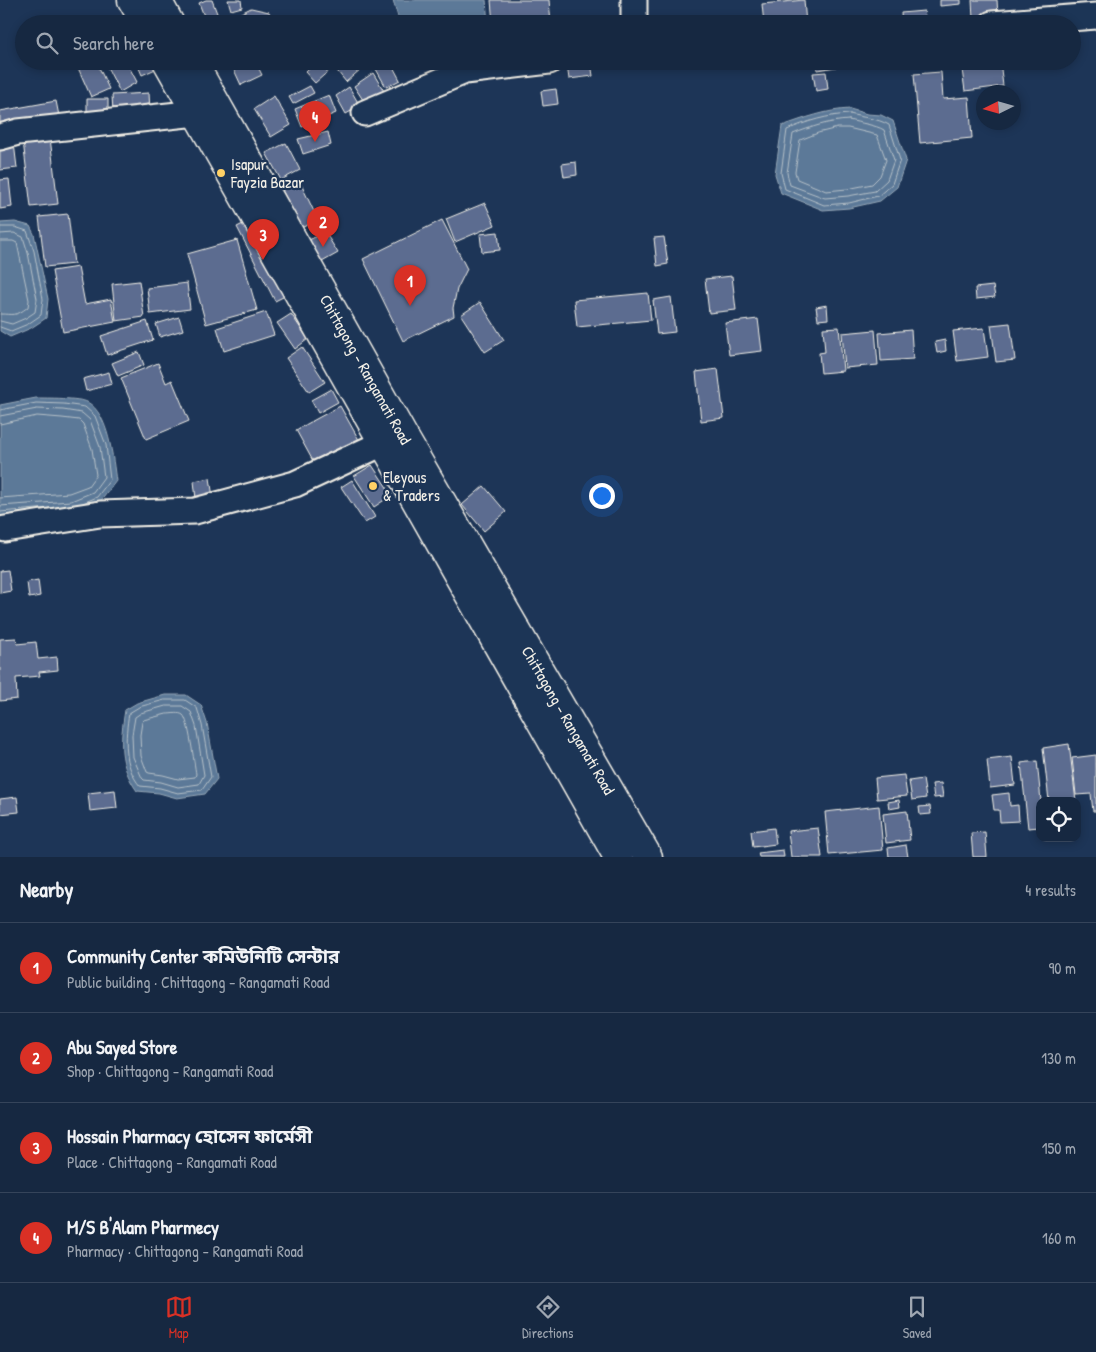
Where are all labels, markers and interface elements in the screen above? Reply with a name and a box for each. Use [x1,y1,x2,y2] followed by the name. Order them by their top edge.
[15,15,1081,70] search box
[33,29,61,57] icon: search
[73,30,154,56] text: Search here
[976,85,1021,130] north arrow
[299,101,331,142] pin: 4
[230,153,304,193] place label: Isapur Fayzia Bazar
[215,167,227,179] marker: Isapur Fayzia Bazar
[307,206,339,247] pin: 2
[247,219,279,260] pin: 3
[394,265,426,306] pin: 1
[315,291,417,448] street label: Chittagong - Rangamati Road
[383,466,440,506] place label: Eleyous & Traders
[367,480,379,492] marker: Eleyous & Traders
[589,483,615,509] your location
[517,642,620,798] street label: Chittagong - Rangamati Road
[1036,797,1081,842] map controls
[1036,797,1081,842] button: locate
[20,875,73,904] text: Nearby
[1025,879,1076,901] text: 4 results
[67,943,340,969] text: Community Center কমিউনিটি সেন্টার
[33,957,39,979] text: 1
[1048,957,1076,979] text: 90 m
[67,971,329,993] text: Public building · Chittagong - Rangamati Road
[67,1034,177,1060] text: Abu Sayed Store
[32,1047,40,1069] text: 2
[1041,1047,1076,1069] text: 130 m
[67,1060,273,1082] text: Shop · Chittagong - Rangamati Road
[67,1123,312,1149] text: Hossain Pharmacy হোসেন ফার্মেসী
[32,1137,40,1159] text: 3
[1042,1137,1076,1159] text: 150 m
[67,1151,277,1173] text: Place · Chittagong - Rangamati Road
[67,1214,219,1240] text: M/S B'Alam Pharmecy
[33,1227,39,1249] text: 4
[1042,1227,1076,1249] text: 160 m
[67,1240,303,1262] text: Pharmacy · Chittagong - Rangamati Road
[165,1293,193,1342] tab: Map
[522,1293,573,1342] tab: Directions
[903,1293,931,1342] tab: Saved

